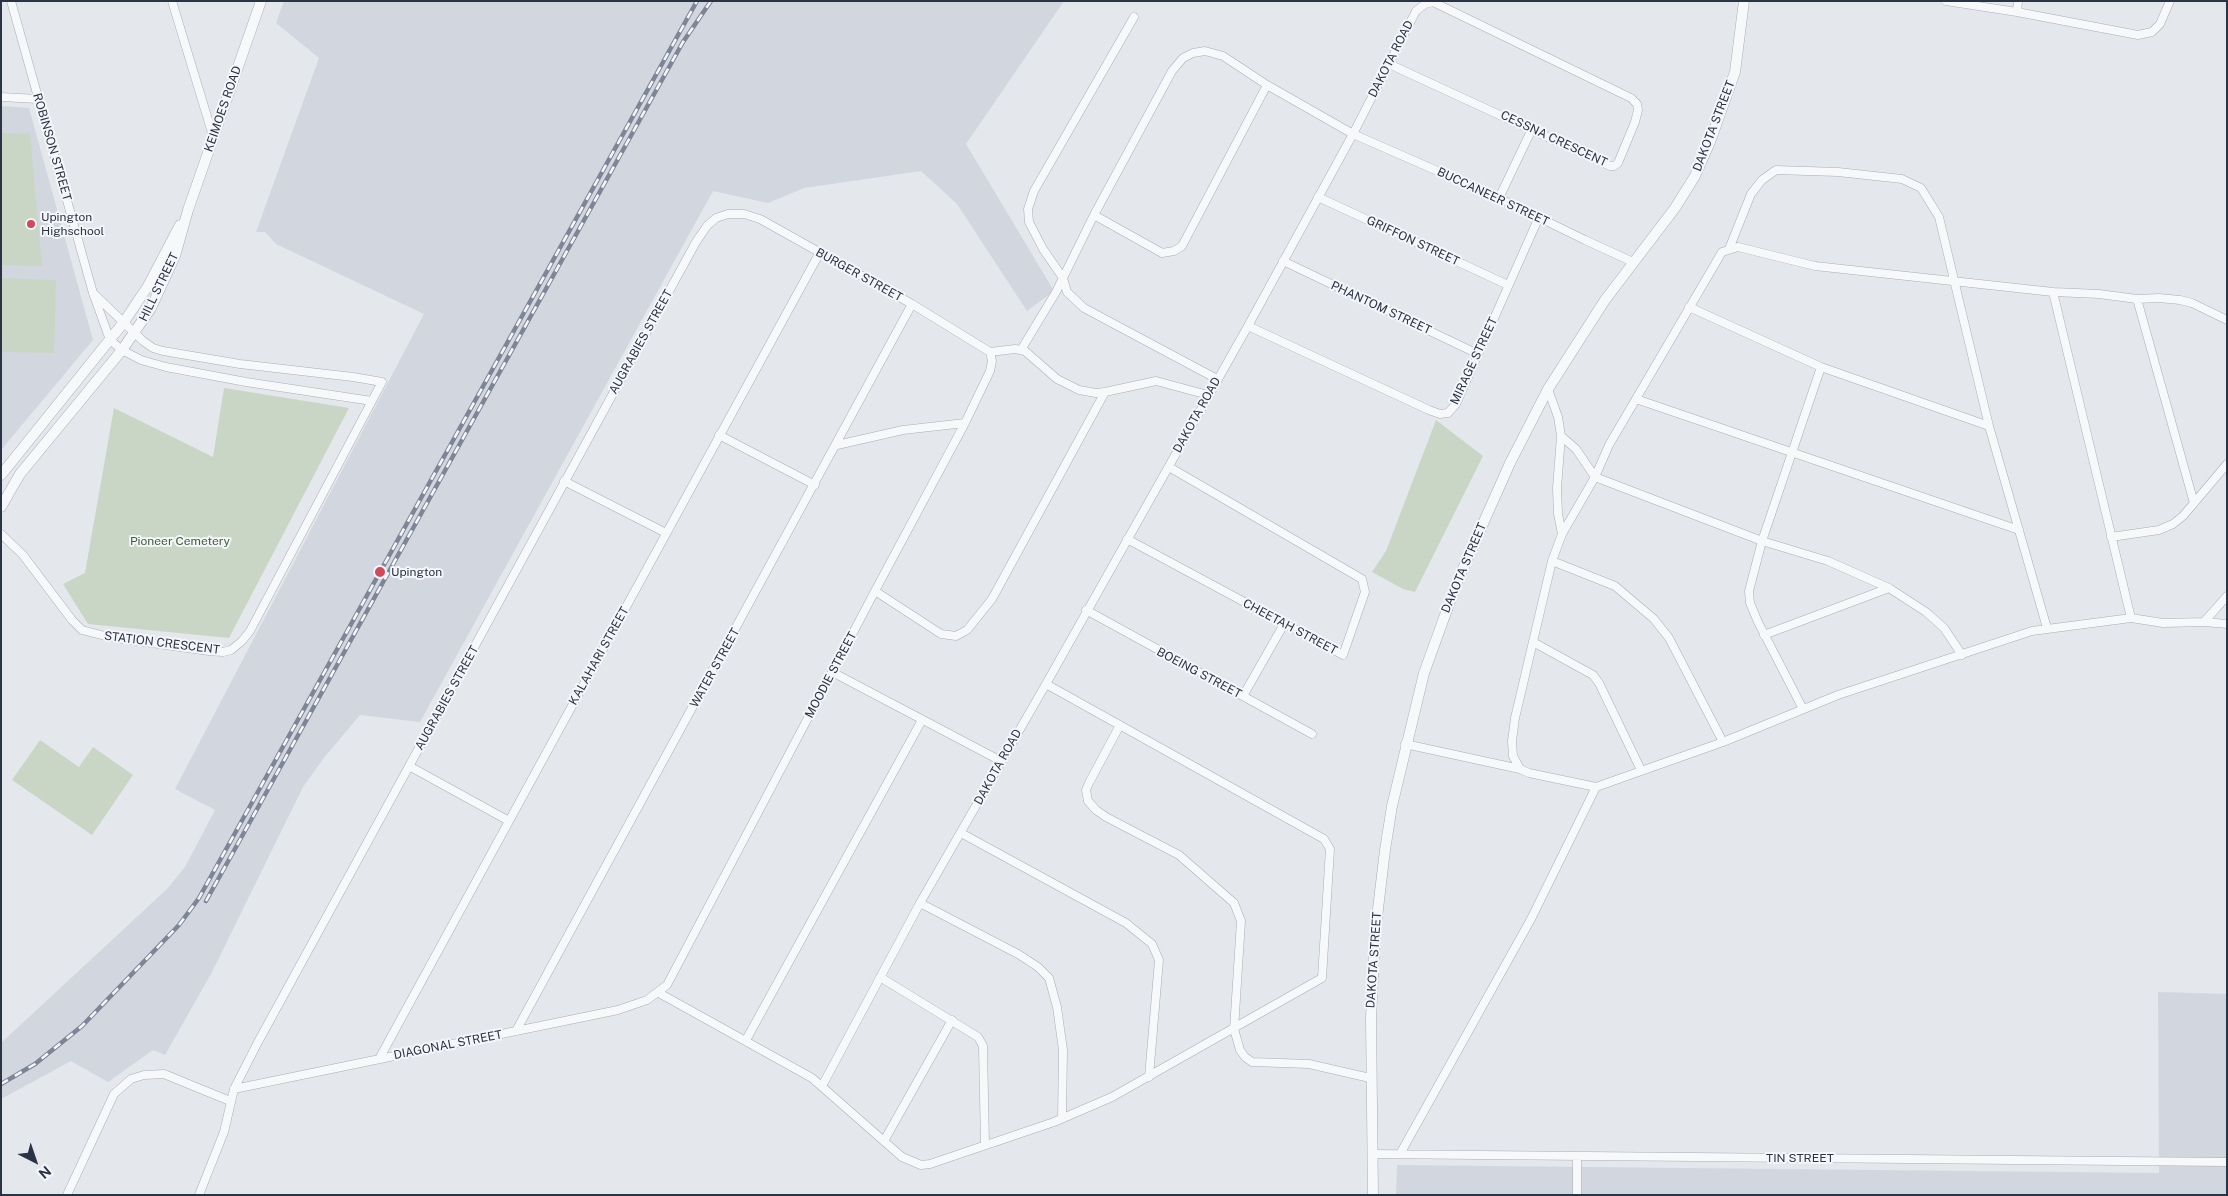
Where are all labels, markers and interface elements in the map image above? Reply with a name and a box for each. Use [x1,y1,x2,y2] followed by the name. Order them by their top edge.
[1365,18,1417,100] street label: DAKOTA ROAD
[202,64,244,154] street label: KEIMOES ROAD
[1690,78,1738,174] street label: DAKOTA STREET
[30,91,74,203] street label: ROBINSON STREET
[1498,108,1610,170] street label: CESSNA CRESCENT
[1435,165,1551,229] street label: BUCCANEER STREET
[41,210,104,238] place label: Upington Highschool
[1364,213,1462,269] street label: GRIFFON STREET
[25,218,37,230] marker: Upington Highschool
[813,245,905,305] street label: BURGER STREET
[136,250,182,324] street label: HILL STREET
[1328,278,1434,338] street label: PHANTOM STREET
[606,287,676,397] street label: AUGRABIES STREET
[1447,315,1501,407] street label: MIRAGE STREET
[1170,375,1224,455] street label: DAKOTA ROAD
[1439,521,1489,615] street label: DAKOTA STREET
[130,534,230,548] park label: Pioneer Cemetery
[373,565,387,579] marker: Upington
[391,565,442,579] place label: Upington
[1240,596,1340,658] street label: CHEETAH STREET
[566,604,632,708] street label: KALAHARI STREET
[687,626,743,710] street label: WATER STREET
[103,629,221,657] street label: STATION CRESCENT
[802,629,860,721] street label: MOODIE STREET
[412,643,482,753] street label: AUGRABIES STREET
[1154,645,1244,701] street label: BOEING STREET
[971,727,1025,807] street label: DAKOTA ROAD
[1363,911,1385,1009] street label: DAKOTA STREET
[393,1027,503,1063] street label: DIAGONAL STREET
[10,1136,60,1186] north arrow
[1766,1151,1834,1165] street label: TIN STREET
[35,1163,54,1182] text: N

